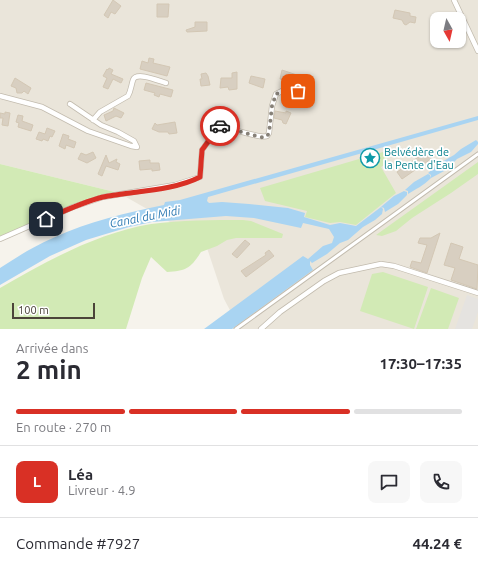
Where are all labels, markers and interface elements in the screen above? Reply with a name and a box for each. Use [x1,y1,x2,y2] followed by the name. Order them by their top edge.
[430,12,466,48] north arrow
[430,12,466,48] map controls
[281,74,315,108] pin
[287,80,309,102] icon: bag
[200,106,240,146] courier
[209,115,231,137] icon: car
[384,146,454,171] place label: Belvédère de la Pente d'Eau
[359,147,381,169] place icon: Belvédère de la Pente d'Eau
[29,202,63,236] pin
[108,203,182,230] water label: Canal du Midi
[35,208,57,230] icon: home
[12,301,95,320] scale bar
[18,304,49,316] text: 100 m
[16,341,88,355] text: Arrivée dans
[16,355,82,384] text: 2 min
[379,355,462,372] text: 17:30–17:35
[16,420,111,434] text: En route · 270 m
[368,461,410,503] button: chat
[420,461,462,503] button: phone
[68,466,93,483] text: Léa
[33,473,41,490] text: L
[68,483,136,497] text: Livreur · 4.9
[16,535,140,552] text: Commande #7927
[412,535,462,552] text: 44.24 €

